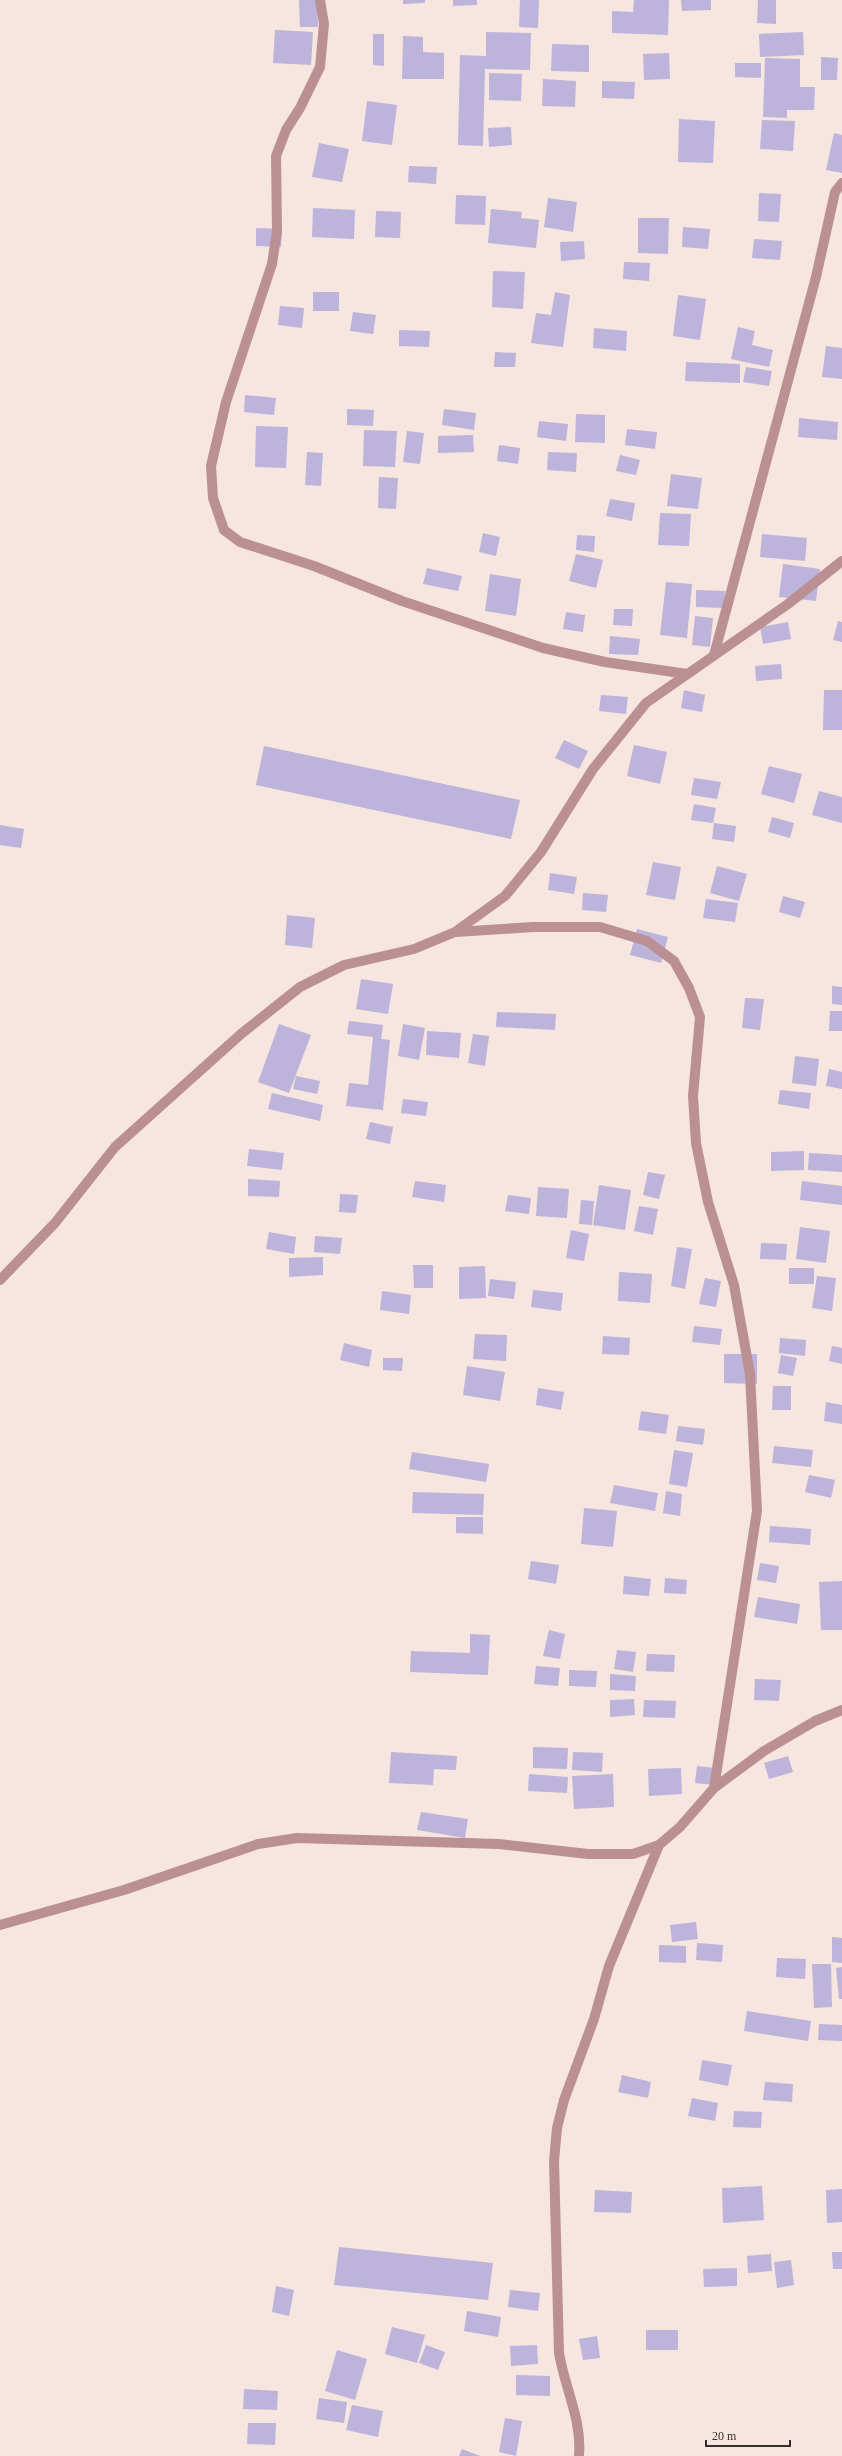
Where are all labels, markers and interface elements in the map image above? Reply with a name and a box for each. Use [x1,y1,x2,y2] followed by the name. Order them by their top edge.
[706,2422,790,2448] scale bar
[712,2429,737,2443] text: 20 m

